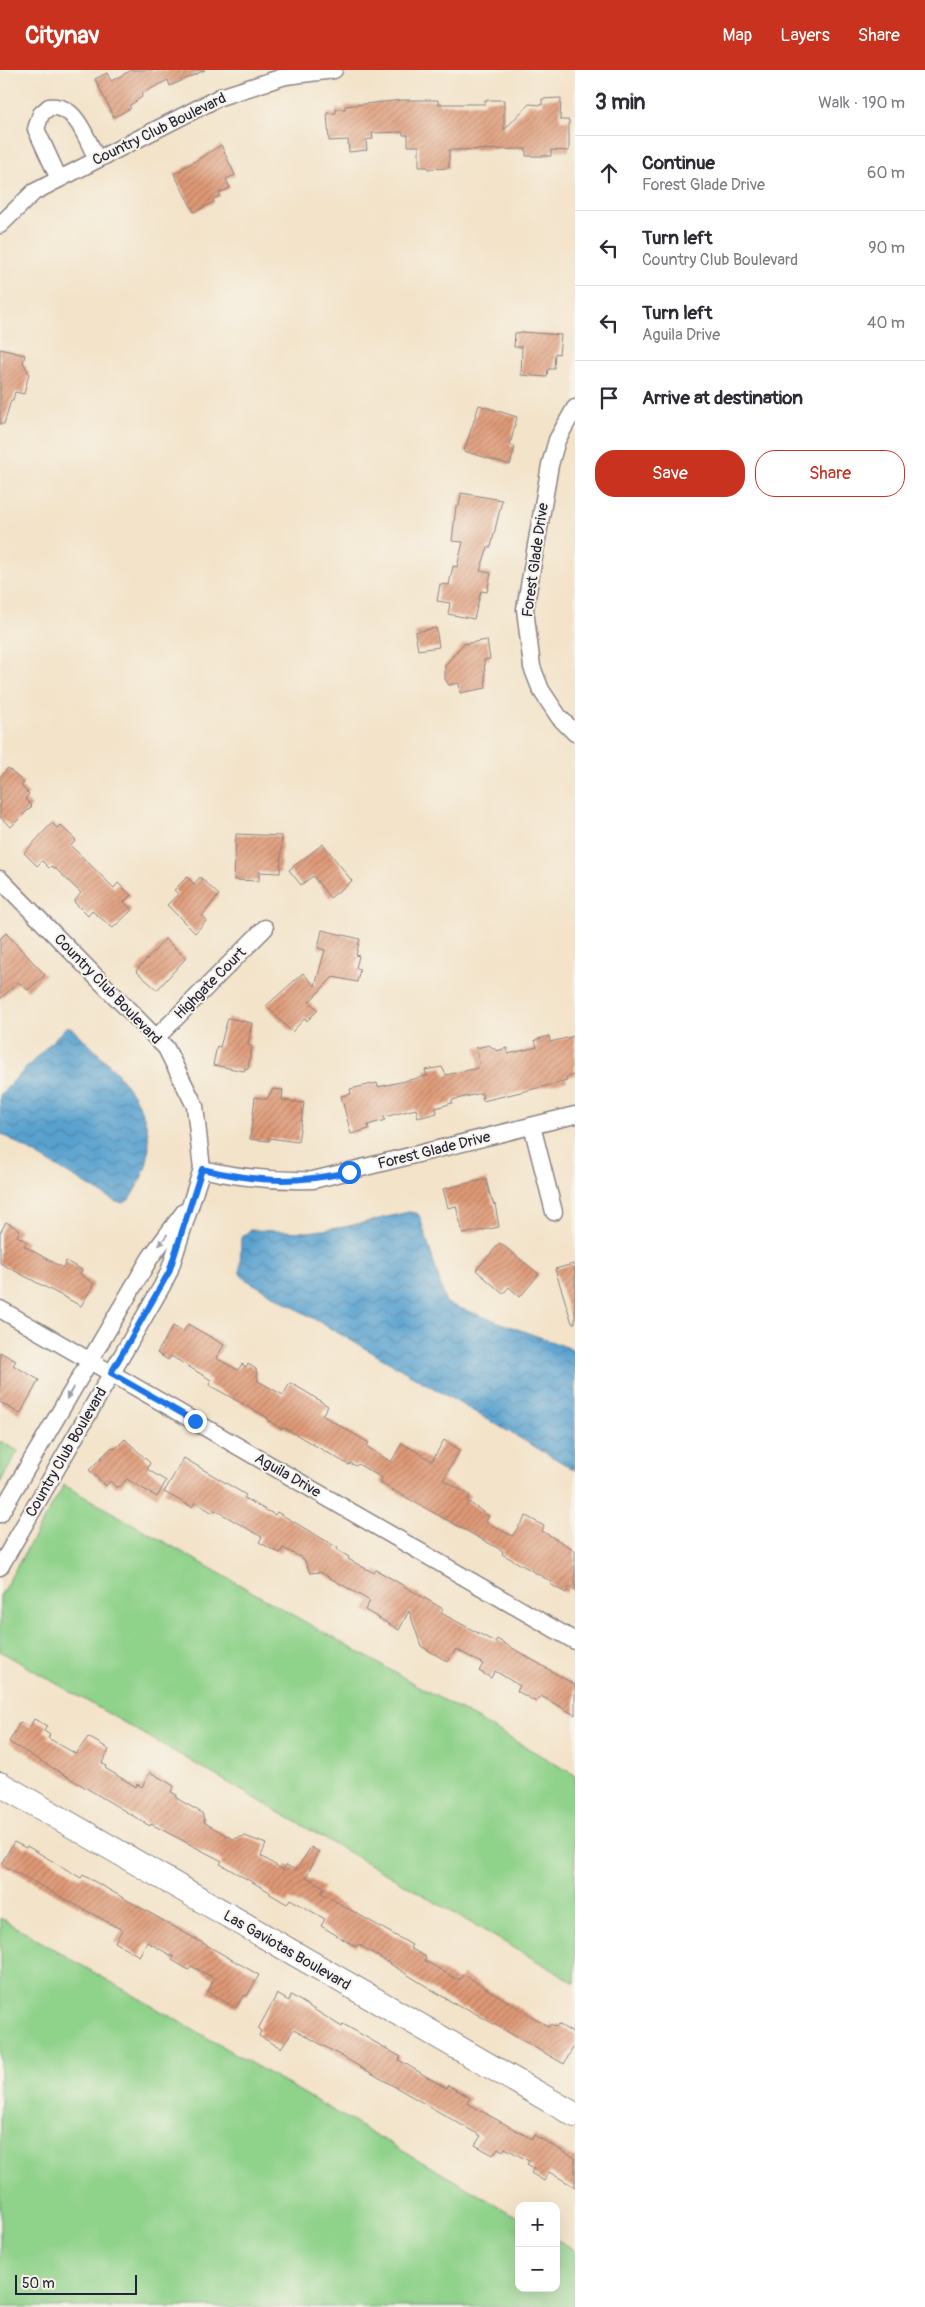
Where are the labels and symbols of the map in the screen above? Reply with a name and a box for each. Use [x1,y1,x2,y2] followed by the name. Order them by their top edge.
[89,89,229,170] street label: Country Club Boulevard
[518,501,553,618] street label: Forest Glade Drive
[50,930,165,1049] street label: Country Club Boulevard
[170,943,251,1023] street label: Highgate Court
[376,1127,493,1174] street label: Forest Glade Drive
[338,1161,361,1184] route start
[159,1233,169,1246] one-way arrow
[22,1384,111,1520] street label: Country Club Boulevard
[65,1387,74,1400] one-way arrow
[184,1410,207,1433] route end
[251,1449,325,1502] street label: Aguila Drive
[220,1906,354,1995] street label: Las Gaviotas Boulevard
[15,2272,138,2295] scale bar

